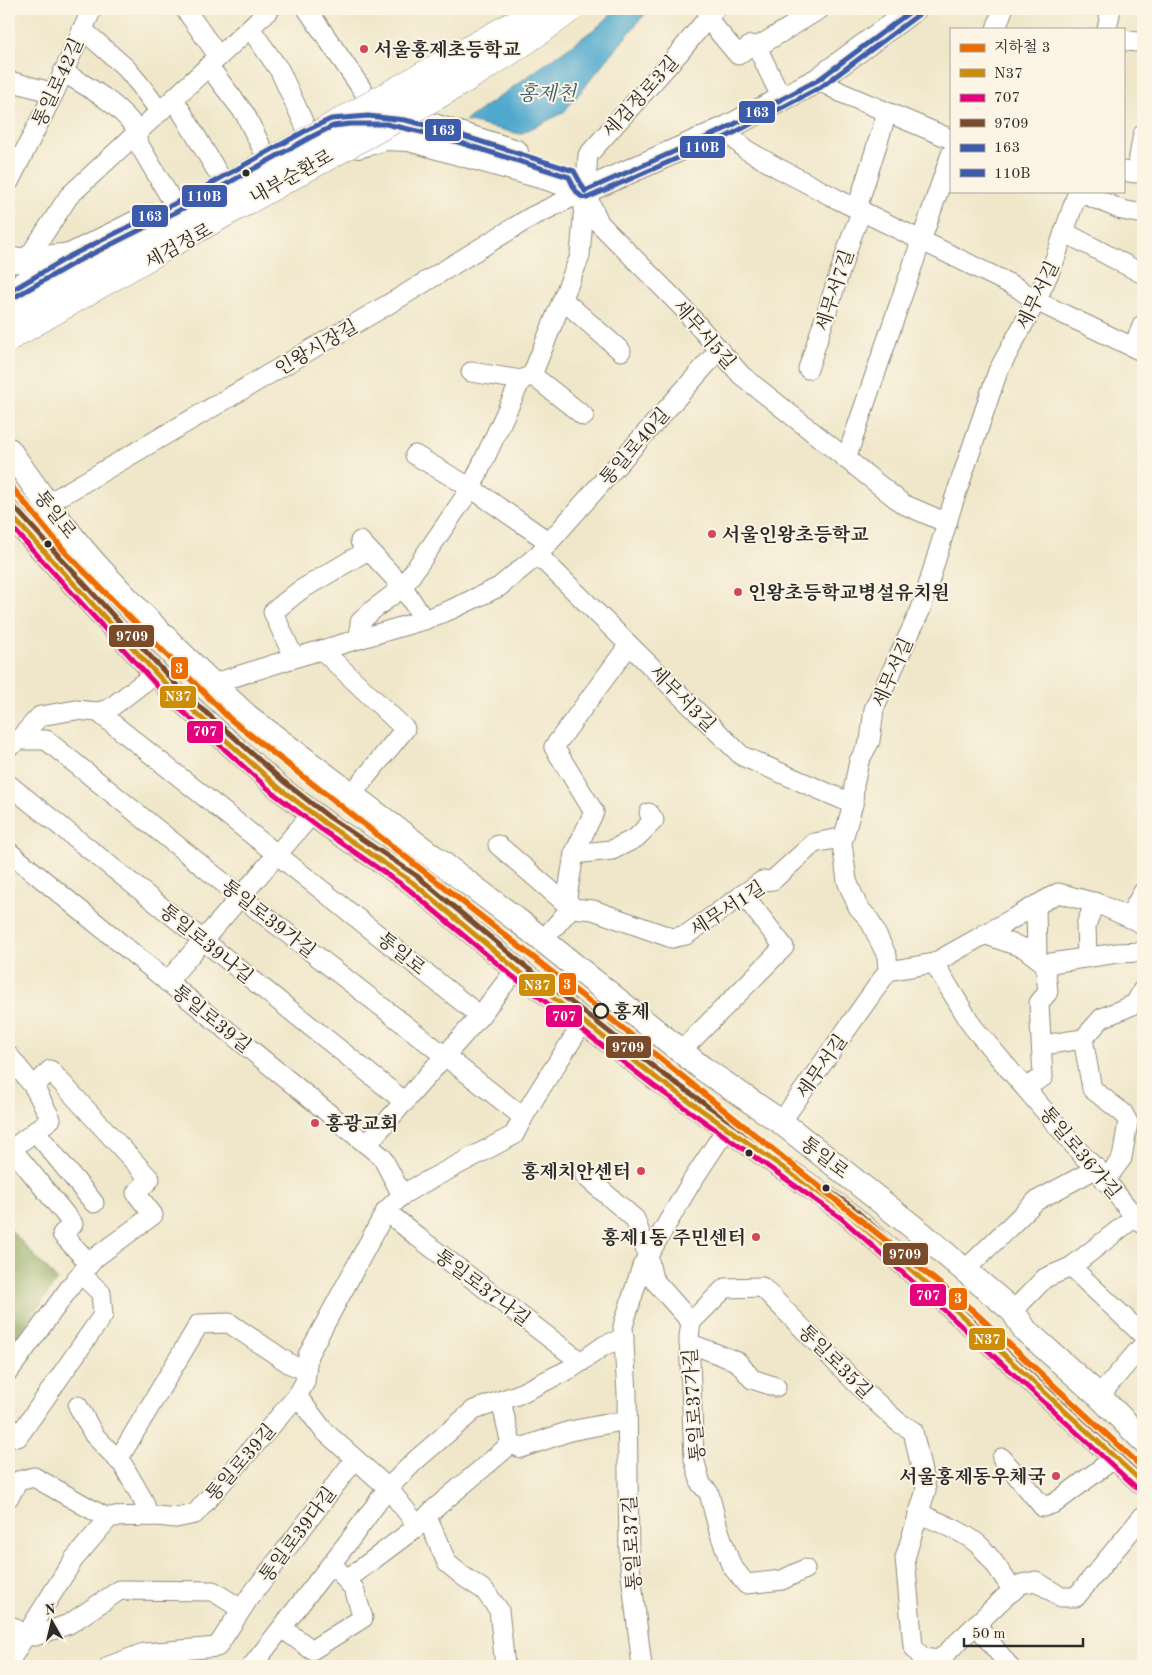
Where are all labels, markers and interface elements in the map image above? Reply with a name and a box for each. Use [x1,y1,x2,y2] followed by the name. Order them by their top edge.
[950,28,1124,192] legend
[29,35,88,130] street label: 통일로42길
[374,39,521,61] place label: 서울홍제초등학교
[994,39,1050,56] text: 지하철 3
[358,43,370,55] marker: 서울홍제초등학교
[599,52,683,142] street label: 세검정로3길
[994,67,1023,82] text: N37
[518,82,578,105] water label: 홍제천
[994,91,1020,106] text: 707
[738,100,776,124] line badge: 163
[745,106,769,120] text: 163
[994,117,1029,132] text: 9709
[424,118,462,142] line badge: 163
[431,124,455,138] text: 163
[679,135,726,159] line badge: 110B
[685,141,719,155] text: 110B
[994,141,1020,156] text: 163
[246,145,337,209] street label: 내부순환로
[994,167,1030,182] text: 110B
[241,168,251,178] unlabelled marker
[181,184,228,208] line badge: 110B
[187,190,221,204] text: 110B
[131,204,169,228] line badge: 163
[138,210,162,224] text: 163
[142,219,216,273] street label: 세검정로
[812,247,858,334] street label: 세무서7길
[1013,258,1064,333] street label: 세무서길
[668,296,739,374] street label: 세무서5길
[272,316,362,380] street label: 인왕시장길
[596,404,674,490] street label: 통일로40길
[30,487,80,543] street label: 통일로
[722,524,869,546] place label: 서울인왕초등학교
[706,528,718,540] marker: 서울인왕초등학교
[43,539,53,549] unlabelled marker
[748,582,950,604] place label: 인왕초등학교병설유치원
[732,586,744,598] marker: 인왕초등학교병설유치원
[108,624,155,648] line badge: 9709
[116,630,148,644] text: 9709
[869,635,918,710] street label: 세무서길
[170,656,189,680] line badge: 3
[175,662,183,676] text: 3
[645,662,719,736] street label: 세무서3길
[159,685,197,709] line badge: N37
[165,690,191,704] text: N37
[186,720,224,744] line badge: 707
[193,725,217,739] text: 707
[217,876,319,962] street label: 통일로39가길
[687,877,769,941] street label: 세무서1길
[155,900,257,988] street label: 통일로39나길
[373,929,429,980] street label: 통일로
[558,972,577,996] line badge: 3
[518,973,556,997] line badge: N37
[563,978,571,992] text: 3
[524,979,550,993] text: N37
[167,981,255,1057] street label: 통일로39길
[613,1001,650,1023] place label: 홍제
[593,1003,609,1019] marker: 홍제
[545,1004,583,1028] line badge: 707
[552,1010,576,1024] text: 707
[793,1031,852,1103] street label: 세무서길
[605,1035,652,1059] line badge: 9709
[612,1041,644,1055] text: 9709
[1035,1103,1124,1203] street label: 통일로36가길
[325,1113,398,1135] place label: 홍광교회
[309,1117,321,1129] marker: 홍광교회
[796,1133,852,1183] street label: 통일로
[744,1148,754,1158] unlabelled marker
[521,1161,631,1183] place label: 홍제치안센터
[635,1165,647,1177] marker: 홍제치안센터
[821,1183,831,1193] unlabelled marker
[601,1227,746,1249] place label: 홍제1동 주민센터
[750,1231,762,1243] marker: 홍제1동 주민센터
[882,1242,929,1266] line badge: 9709
[430,1246,534,1331] street label: 통일로37나길
[889,1248,921,1262] text: 9709
[909,1283,947,1307] line badge: 707
[948,1287,968,1311] line badge: 3
[916,1289,940,1303] text: 707
[954,1292,962,1306] text: 3
[794,1321,876,1403] street label: 통일로35길
[968,1327,1006,1351] line badge: N37
[974,1333,1000,1347] text: N37
[680,1347,709,1462] street label: 통일로37가길
[202,1420,280,1506] street label: 통일로39길
[899,1466,1046,1488] place label: 서울홍제동우체국
[1050,1470,1062,1482] marker: 서울홍제동우체국
[256,1483,341,1587] street label: 통일로39다길
[620,1495,645,1591] street label: 통일로37길
[28,1598,78,1648] north arrow
[44,1602,57,1618] text: N
[964,1615,1083,1647] scale bar
[972,1627,1006,1642] text: 50 m

